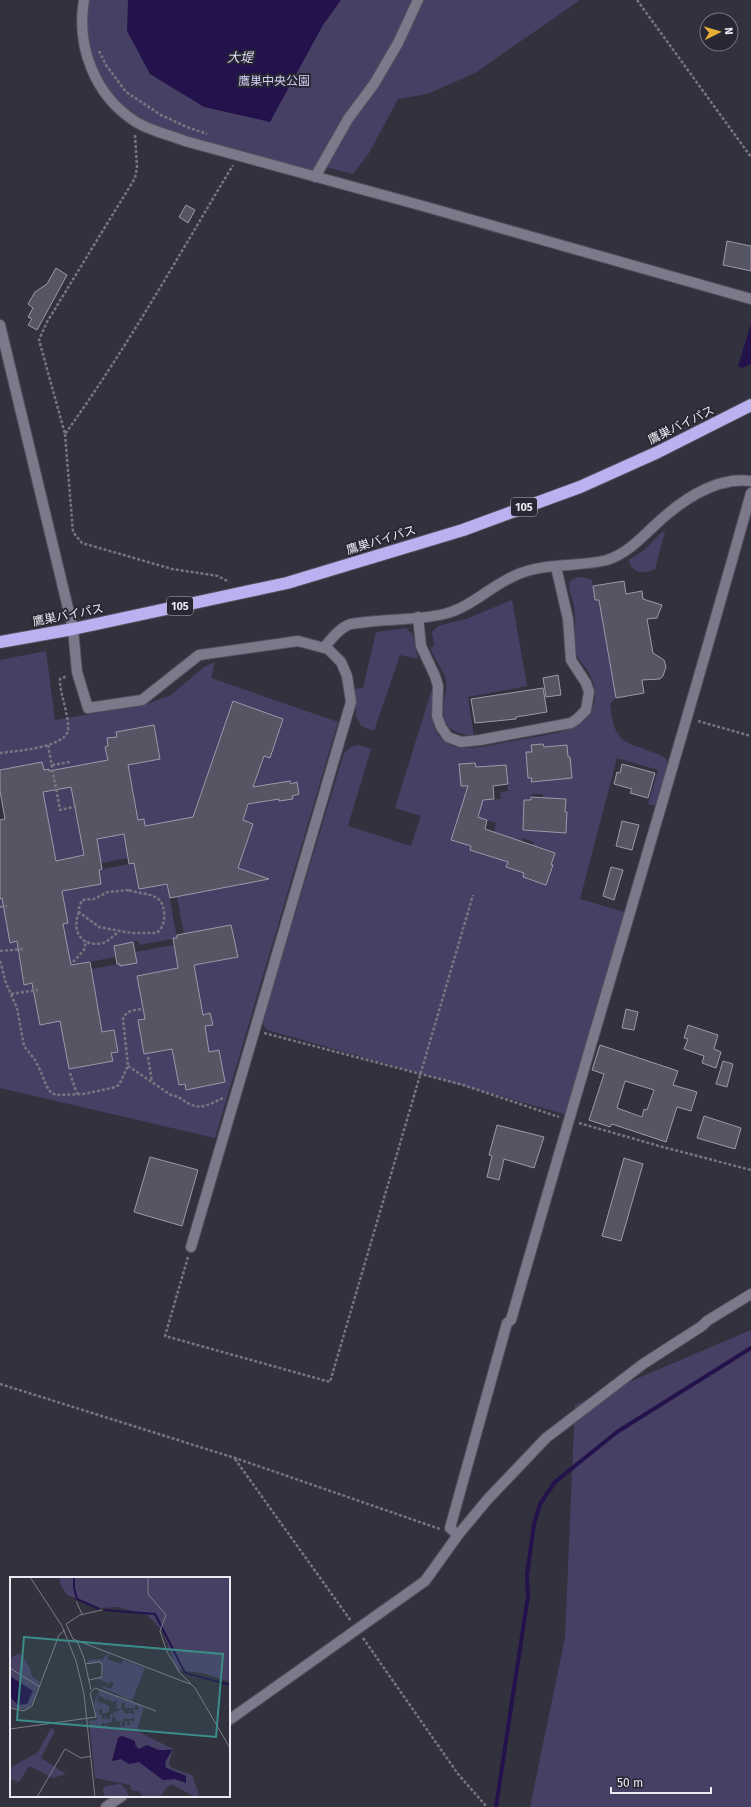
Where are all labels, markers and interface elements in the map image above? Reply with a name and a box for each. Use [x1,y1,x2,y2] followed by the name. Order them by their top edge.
[699,12,739,52] north arrow
[722,27,735,35] text: N
[227,50,255,65] water label: 大堤
[238,74,310,88] park label: 鷹巣中央公園
[646,403,716,447] street label: 鷹巣バイパス
[511,498,537,516] road number: 105
[345,523,417,557] street label: 鷹巣バイパス
[167,597,193,615] road number: 105
[31,601,105,629] street label: 鷹巣バイパス
[10,1577,230,1797] inset map
[611,1769,711,1795] scale bar
[617,1776,643,1790] text: 50 m

